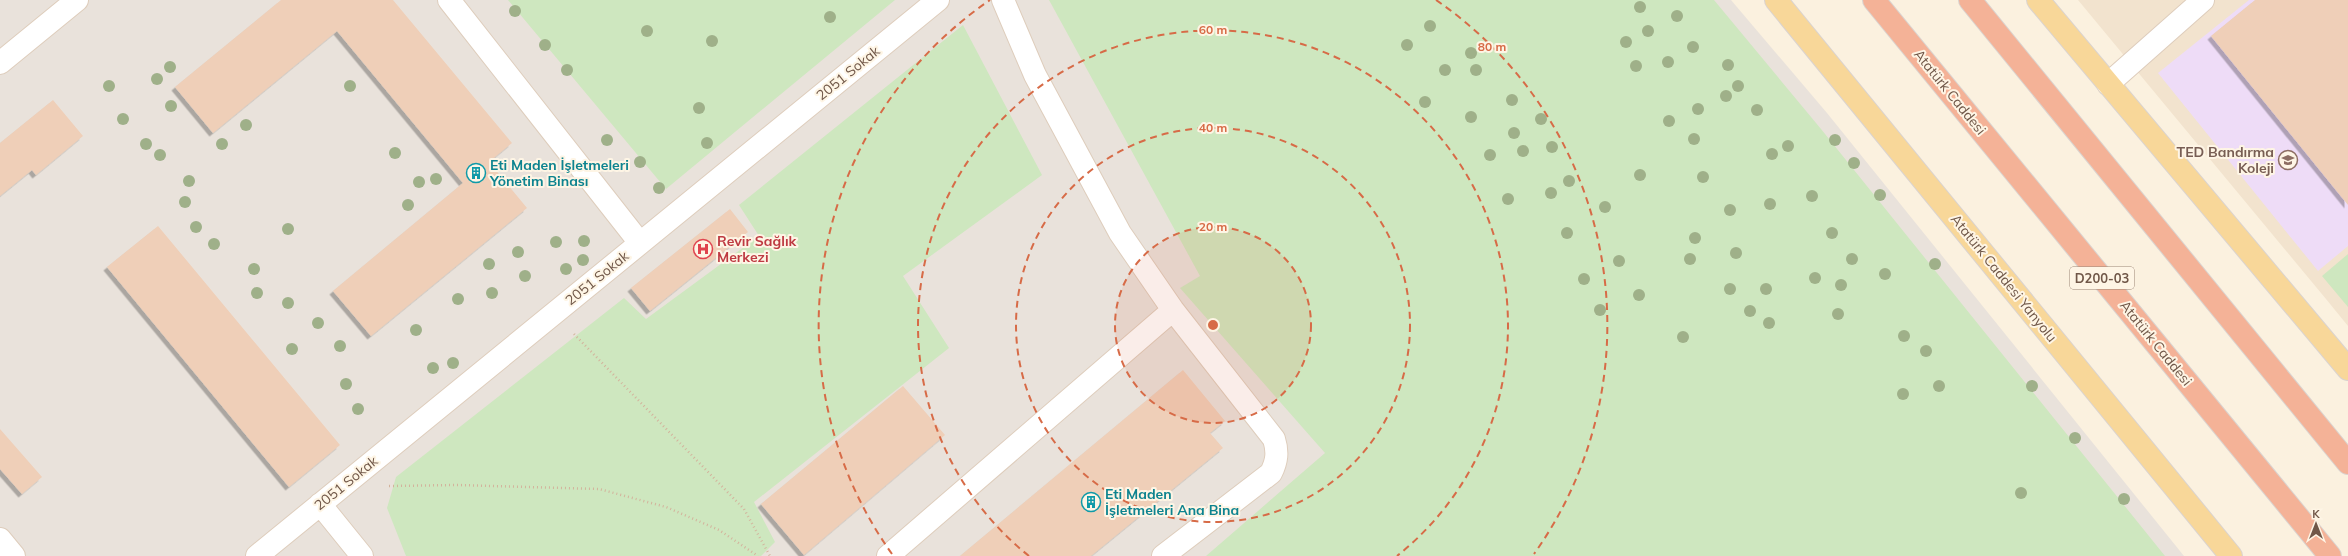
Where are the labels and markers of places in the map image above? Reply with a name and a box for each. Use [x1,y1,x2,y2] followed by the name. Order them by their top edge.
[2177,143,2274,177] place label: TED Bandırma Koleji
[2277,149,2299,171] school or university icon: TED Bandırma Koleji
[489,156,629,190] place label: Eti Maden İşletmeleri Yönetim Binası
[465,162,487,184] building icon: Eti Maden İşletmeleri Yönetim Binası
[717,232,797,266] place label: Revir Sağlık Merkezi
[692,238,714,260] hospital icon: Revir Sağlık Merkezi
[1206,318,1220,332] centre of rings
[1105,485,1239,519] place label: Eti Maden İşletmeleri Ana Bina
[1080,491,1102,513] building icon: Eti Maden İşletmeleri Ana Bina

